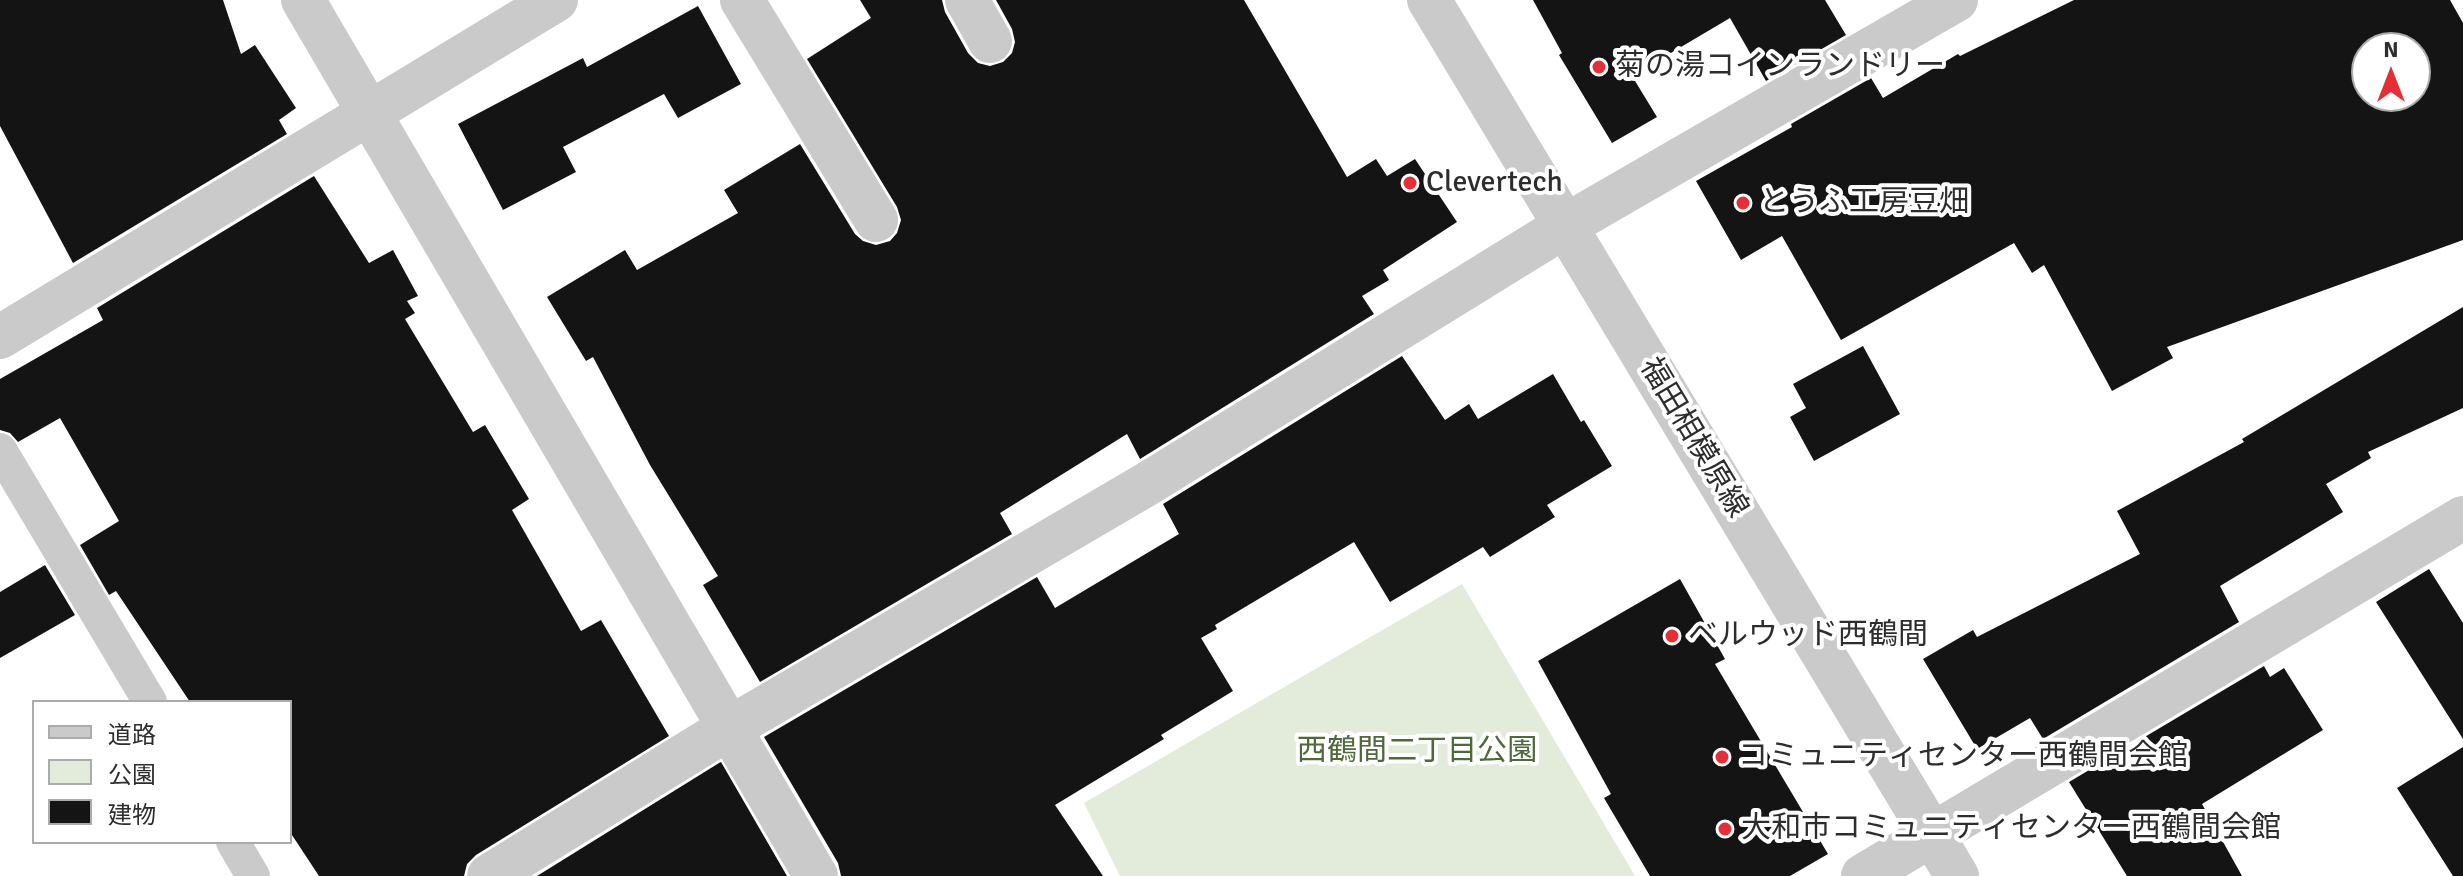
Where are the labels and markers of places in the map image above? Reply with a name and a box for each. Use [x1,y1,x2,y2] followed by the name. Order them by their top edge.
[1615,49,1945,85] place label: 菊の湯コインランドリー
[1590,58,1608,76] marker: 菊の湯コインランドリー
[1426,165,1563,201] place label: Clevertech
[1401,174,1419,192] marker: Clevertech
[1759,185,1969,221] place label: とうふ工房豆畑
[1734,194,1752,212] marker: とうふ工房豆畑
[1688,618,1928,654] place label: ベルウッド西鶴間
[1663,627,1681,645] marker: ベルウッド西鶴間
[1738,739,2188,775] place label: コミュニティセンター西鶴間会館
[1713,748,1731,766] marker: コミュニティセンター西鶴間会館
[1741,811,2281,847] place label: 大和市コミュニティセンター西鶴間会館
[1716,820,1734,838] marker: 大和市コミュニティセンター西鶴間会館

